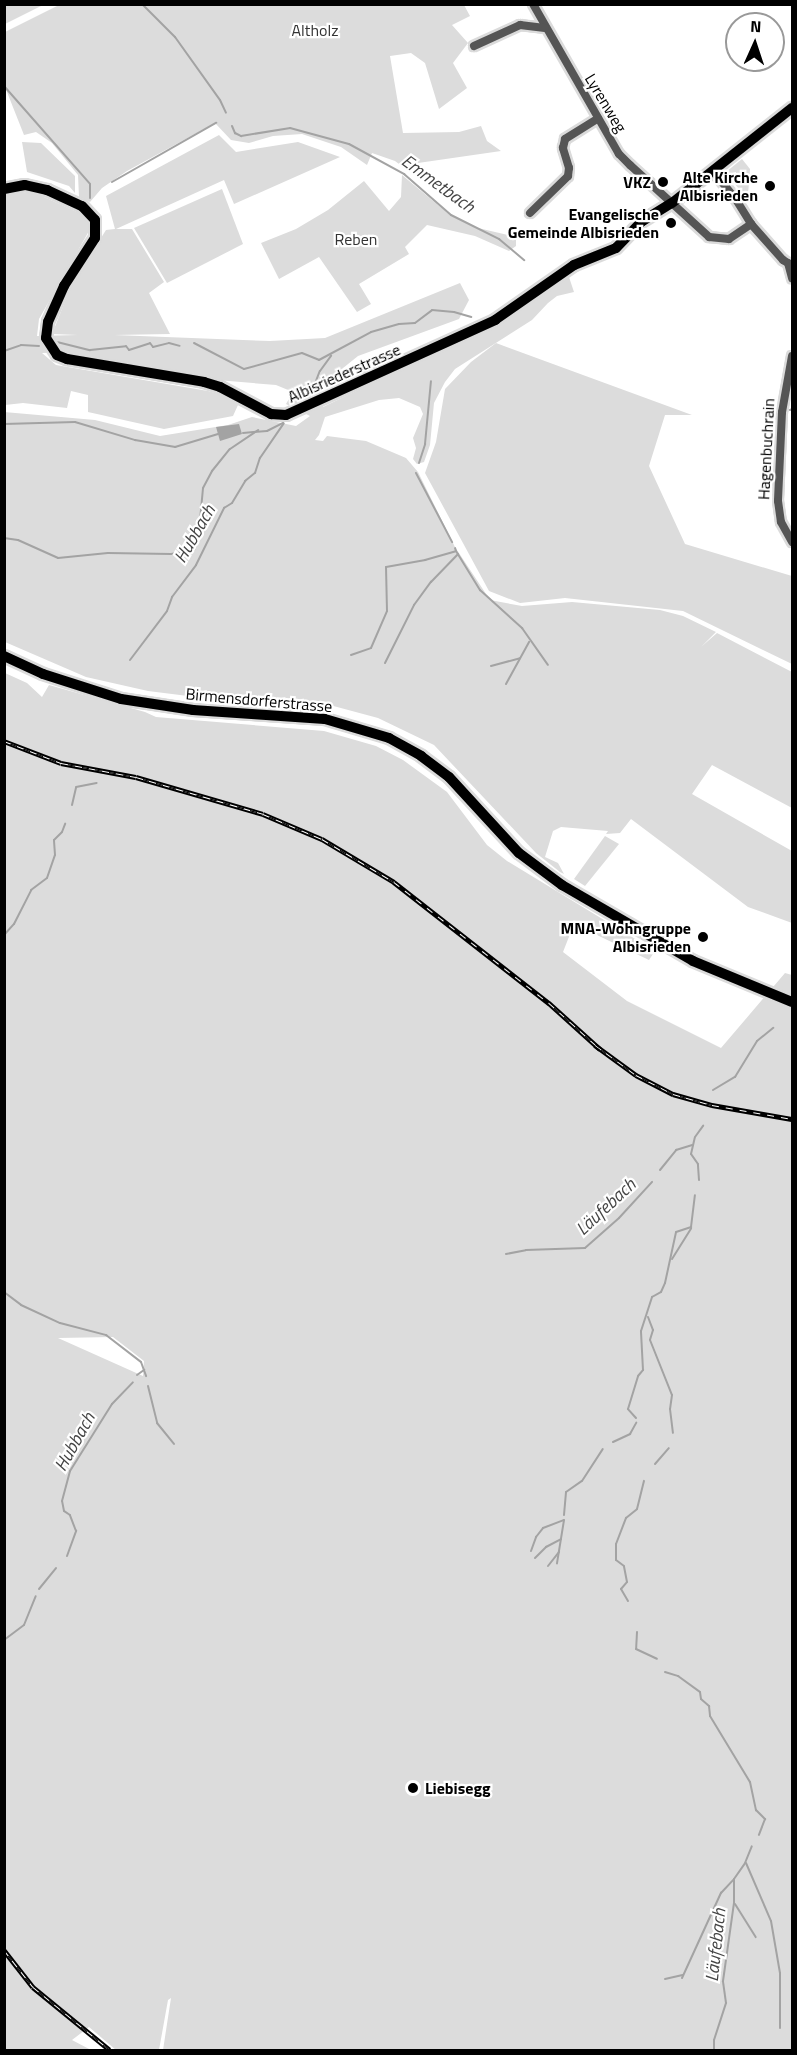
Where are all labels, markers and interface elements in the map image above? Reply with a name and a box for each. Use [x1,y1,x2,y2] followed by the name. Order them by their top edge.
[725,12,785,72] north arrow
[750,14,762,38] text: N
[292,20,338,40] park label: Altholz
[581,70,631,136] street label: Lyrenweg
[397,150,479,218] water label: Emmetbach
[680,167,758,205] place label: Alte Kirche Albisrieden
[623,172,651,192] place label: VKZ
[656,175,670,189] marker: VKZ
[763,179,777,193] marker: Alte Kirche Albisrieden
[508,204,659,242] place label: Evangelische Gemeinde Albisrieden
[664,216,678,230] marker: Evangelische Gemeinde Albisrieden
[335,229,377,249] park label: Reben
[285,340,403,406] street label: Albisriederstrasse
[754,398,778,500] street label: Hagenbuchrain
[170,501,220,567] water label: Hubbach
[185,684,333,716] street label: Birmensdorferstrasse
[561,918,691,956] place label: MNA-Wohngruppe Albisrieden
[696,930,710,944] marker: MNA-Wohngruppe Albisrieden
[572,1174,640,1240] water label: Läufebach
[50,1409,100,1475] water label: Hubbach
[425,1778,490,1798] place label: Liebisegg
[406,1781,420,1795] marker: Liebisegg
[701,1907,731,1983] water label: Läufebach

